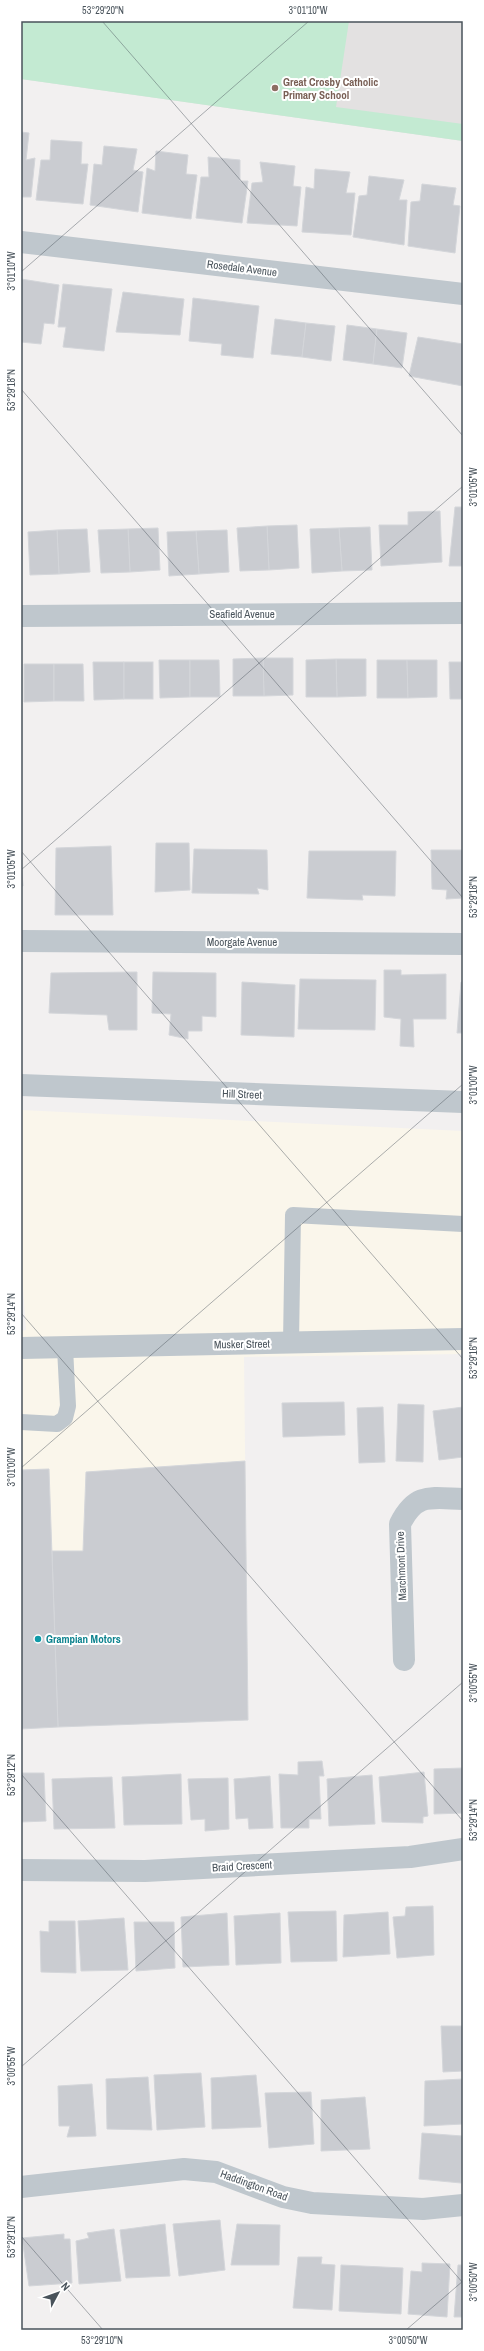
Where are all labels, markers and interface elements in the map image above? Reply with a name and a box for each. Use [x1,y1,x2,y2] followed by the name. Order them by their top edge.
[82,4,124,17] text: 53°29'20"N
[288,4,328,17] text: 3°01'10"W
[283,75,378,102] place label: Great Crosby Catholic Primary School
[270,83,280,93] marker: Great Crosby Catholic Primary School
[5,251,18,291] text: 3°01'10"W
[206,257,278,279] street label: Rosedale Avenue
[5,369,18,411] text: 53°29'18"N
[467,467,480,507] text: 3°01'05"W
[209,607,275,621] street label: Seafield Avenue
[5,849,18,889] text: 3°01'05"W
[467,876,480,918] text: 53°29'18"N
[207,935,277,949] street label: Moorgate Avenue
[467,1065,480,1105] text: 3°01'00"W
[222,1086,263,1102] street label: Hill Street
[5,1293,18,1335] text: 53°29'14"N
[214,1337,271,1351] street label: Musker Street
[467,1337,480,1379] text: 53°29'16"N
[5,1447,18,1487] text: 3°01'00"W
[393,1531,409,1601] street label: Marchmont Drive
[46,1632,121,1646] place label: Grampian Motors
[33,1634,43,1644] marker: Grampian Motors
[467,1663,480,1703] text: 3°00'55"W
[5,1754,18,1796] text: 53°29'12"N
[467,1799,480,1841] text: 53°29'14"N
[212,1857,273,1875] street label: Braid Crescent
[5,2046,18,2086] text: 3°00'55"W
[218,2166,290,2204] street label: Haddington Road
[5,2216,18,2258] text: 53°29'10"N
[467,2262,480,2302] text: 3°00'50"W
[38,2273,78,2313] north arrow
[58,2279,73,2293] text: N
[81,2334,123,2347] text: 53°29'10"N
[388,2334,428,2347] text: 3°00'50"W

